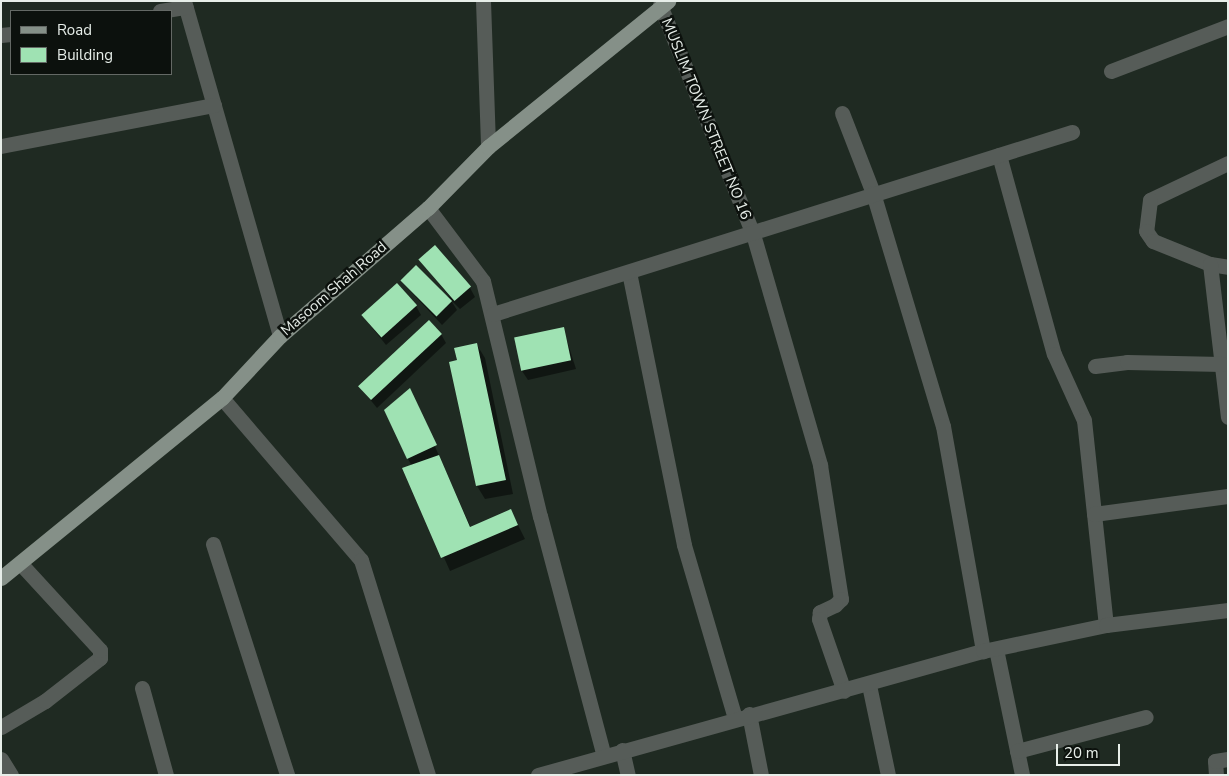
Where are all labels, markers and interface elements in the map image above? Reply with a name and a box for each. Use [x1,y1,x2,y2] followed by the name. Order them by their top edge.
[10,10,172,75] legend
[657,16,755,222] street label: MUSLIM TOWN STREET NO 16
[57,20,92,40] text: Road
[57,45,113,65] text: Building
[277,238,391,340] street label: Masoom Shah Road
[1059,734,1123,766] scale bar
[1064,743,1099,763] text: 20 m

